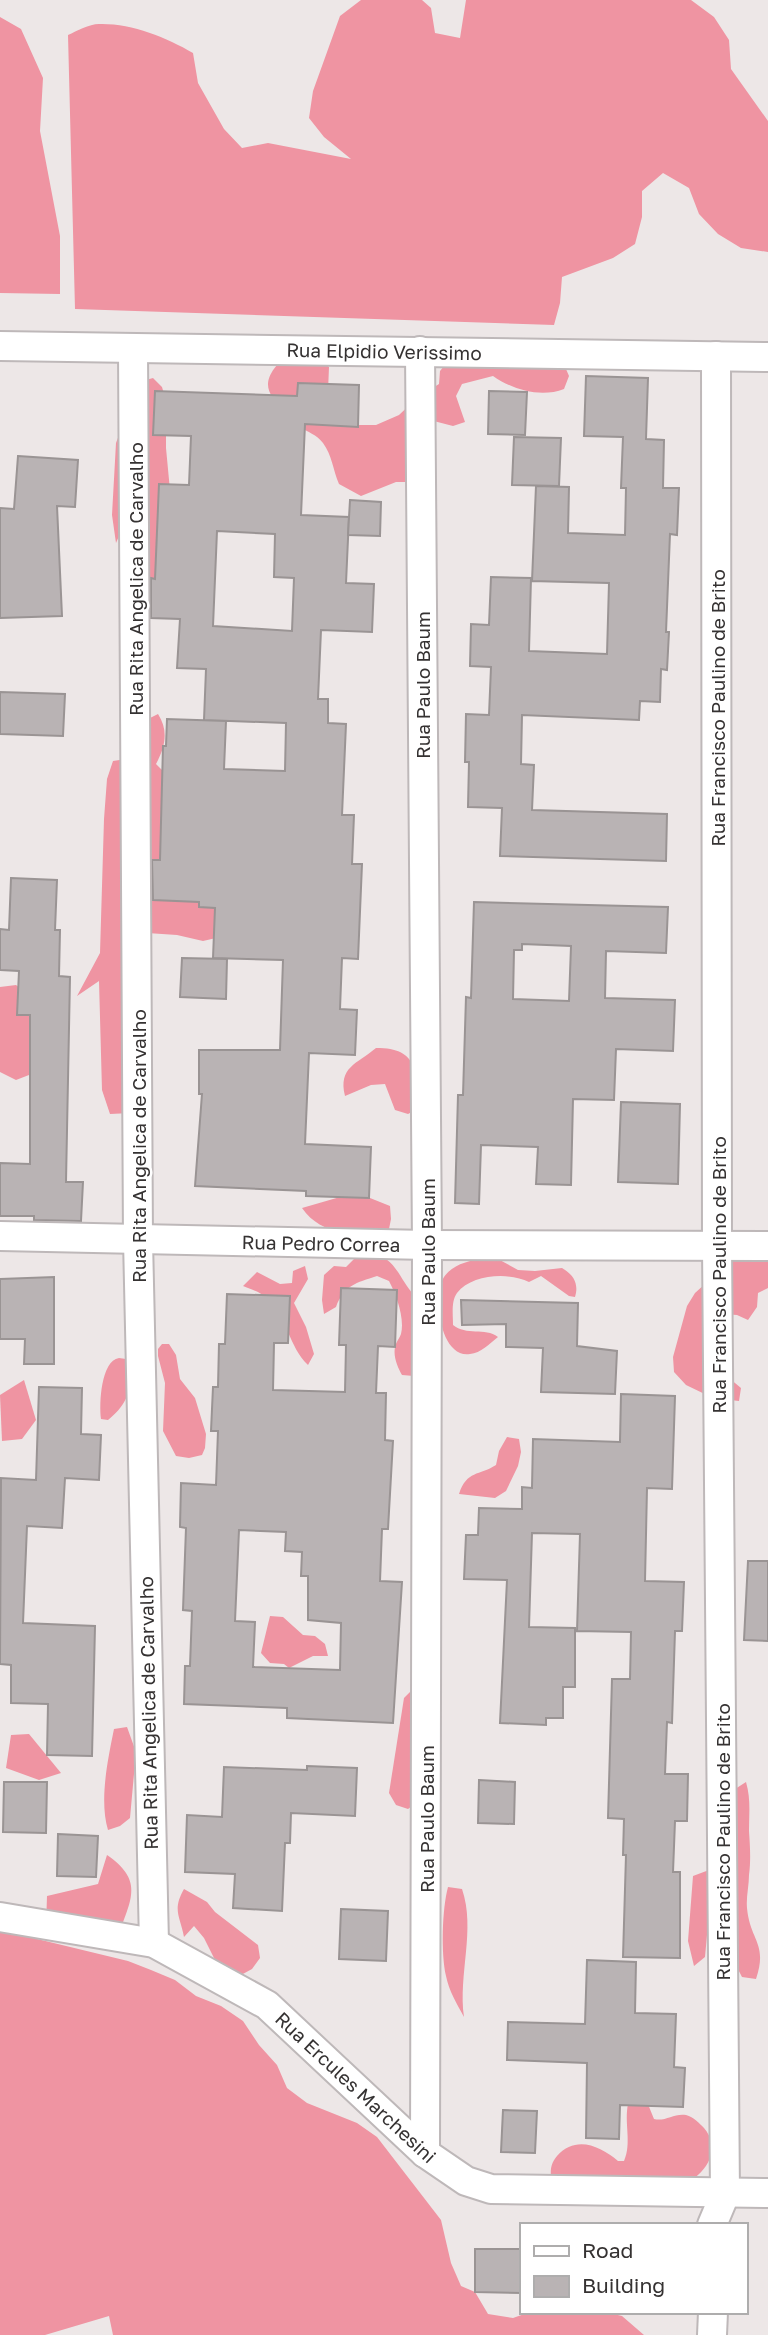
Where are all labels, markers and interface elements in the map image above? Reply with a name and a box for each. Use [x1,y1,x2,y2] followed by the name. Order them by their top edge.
[286,338,482,364] street label: Rua Elpidio Verissimo
[124,442,147,716] street label: Rua Rita Angelica de Carvalho
[706,569,729,847] street label: Rua Francisco Paulino de Brito
[411,611,434,759] street label: Rua Paulo Baum
[127,1009,150,1283] street label: Rua Rita Angelica de Carvalho
[707,1136,730,1414] street label: Rua Francisco Paulino de Brito
[416,1178,439,1326] street label: Rua Paulo Baum
[242,1230,400,1256] street label: Rua Pedro Correa
[134,1576,162,1850] street label: Rua Rita Angelica de Carvalho
[711,1703,734,1981] street label: Rua Francisco Paulino de Brito
[415,1745,438,1893] street label: Rua Paulo Baum
[271,2007,441,2167] street label: Rua Ercules Marchesini
[520,2223,747,2314] legend
[582,2237,633,2263] text: Road
[582,2272,665,2298] text: Building

